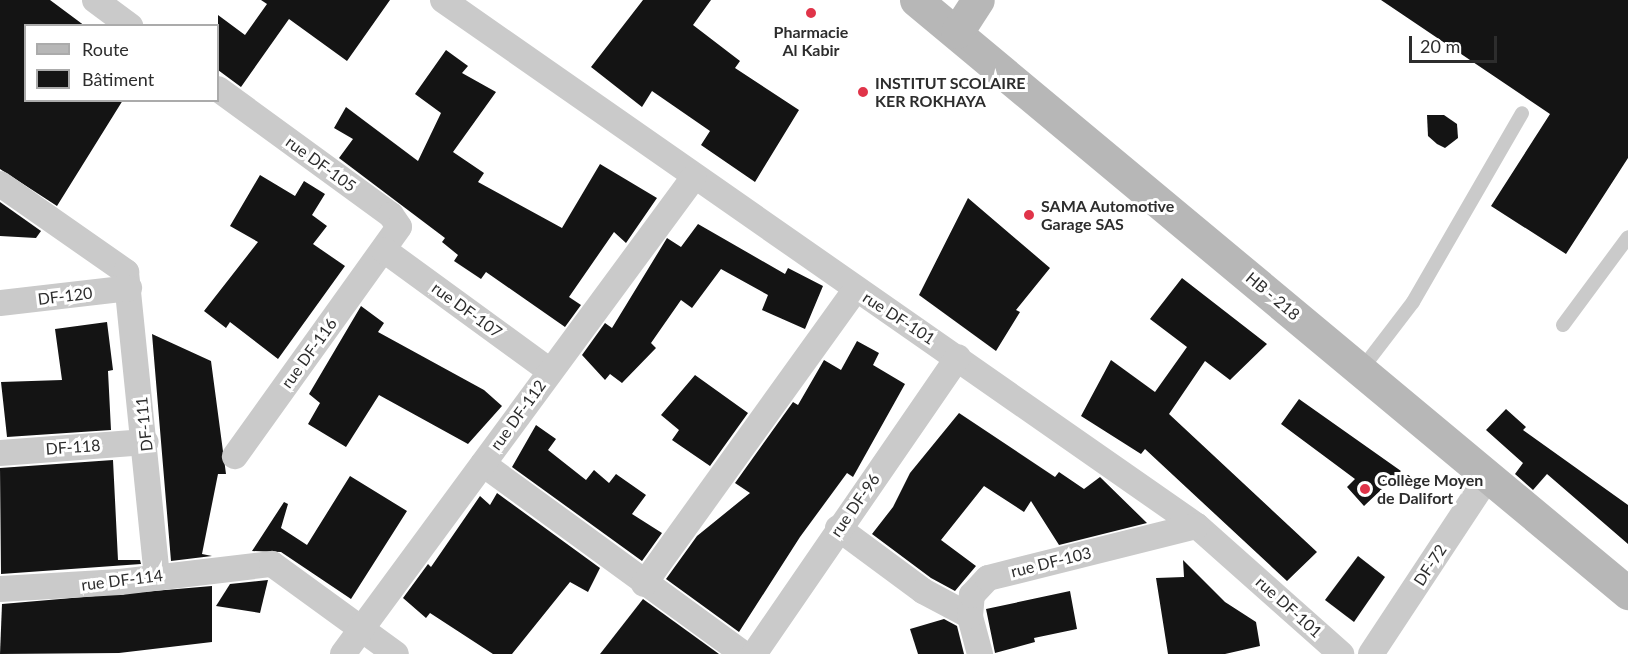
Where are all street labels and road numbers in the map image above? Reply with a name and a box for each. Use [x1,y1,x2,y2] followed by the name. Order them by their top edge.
[282,132,360,196] street label: rue DF-105
[1242,268,1304,324] street label: HB - 218
[428,278,506,342] street label: rue DF-107
[37,283,93,309] street label: DF-120
[859,288,939,348] street label: rue DF-101
[277,314,341,392] street label: rue DF-116
[486,376,550,454] street label: rue DF-112
[132,396,156,452] street label: DF-111
[45,436,101,458] street label: DF-118
[826,470,884,540] street label: rue DF-96
[1410,541,1450,589] street label: DF-72
[1009,543,1093,581] street label: rue DF-103
[80,565,164,595] street label: rue DF-114
[1252,572,1326,642] street label: rue DF-101

